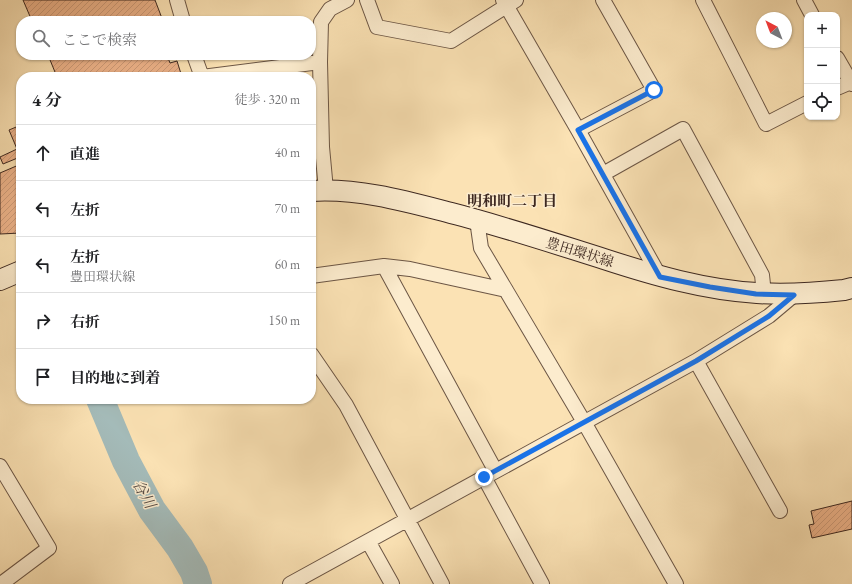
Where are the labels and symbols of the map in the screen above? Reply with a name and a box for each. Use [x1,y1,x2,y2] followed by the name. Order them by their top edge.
[756,12,792,48] north arrow
[645,81,663,99] route start
[467,191,557,210] district label: 明和町二丁目
[544,233,616,271] street label: 豊田環状線
[475,468,493,486] route end
[129,476,161,513] water label: 谷川

